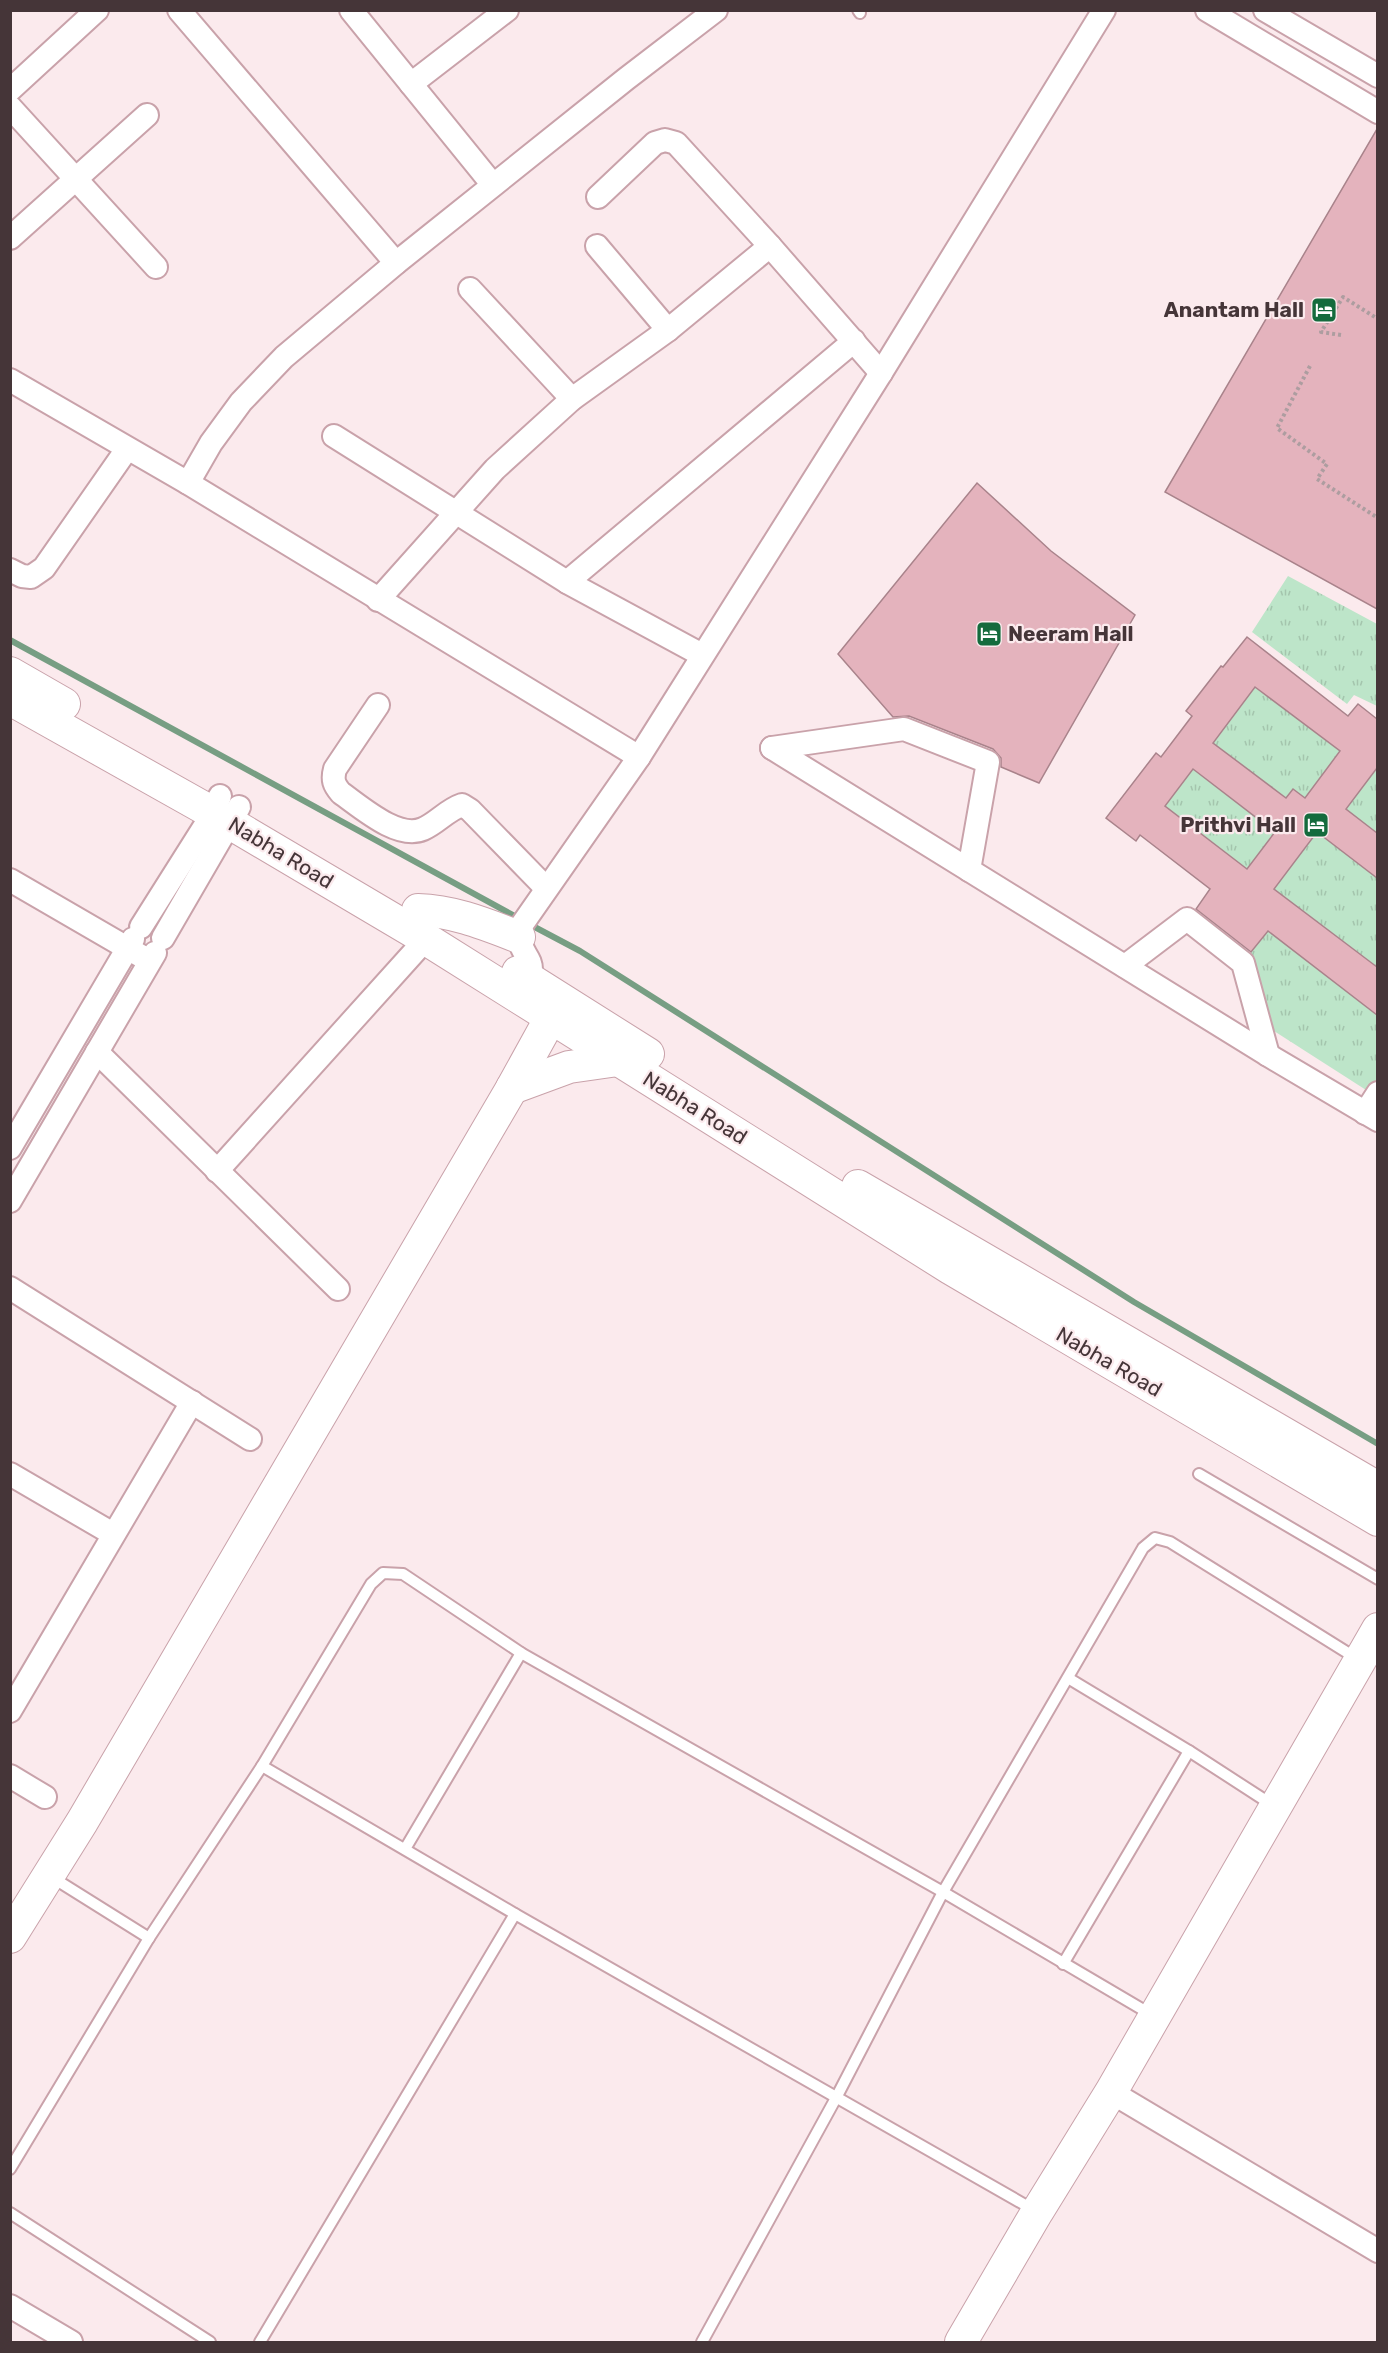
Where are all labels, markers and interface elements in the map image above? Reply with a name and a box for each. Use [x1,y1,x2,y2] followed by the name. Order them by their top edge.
[1309,295,1339,325] hotel icon: Anantam Hall
[1164,297,1304,322] place label: Anantam Hall
[974,619,1004,649] hotel icon: Neeram Hall
[1008,621,1134,646] place label: Neeram Hall
[1301,810,1331,840] hotel icon: Prithvi Hall
[224,811,338,894] street label: Nabha Road
[1180,812,1296,837] place label: Prithvi Hall
[639,1066,752,1149] street label: Nabha Road
[1052,1321,1167,1402] street label: Nabha Road

